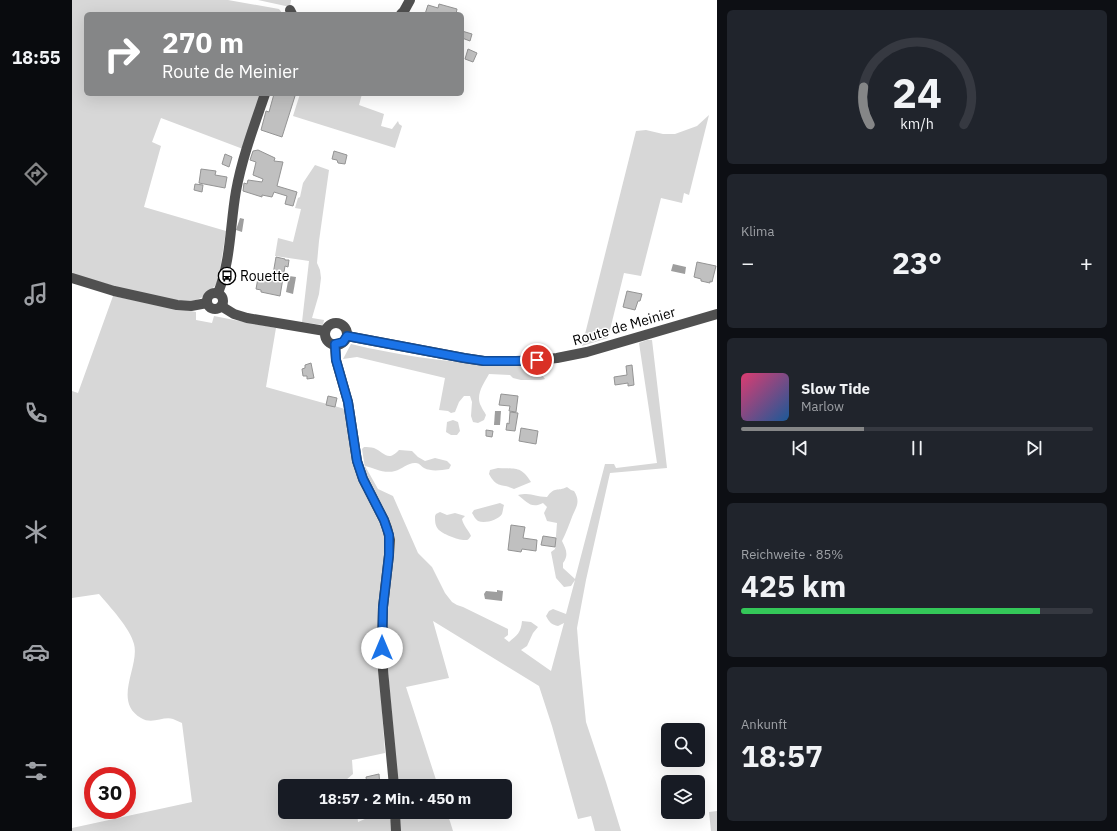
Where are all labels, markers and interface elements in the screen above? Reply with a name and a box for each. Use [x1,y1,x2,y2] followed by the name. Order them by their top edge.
[162,24,244,61] text: 270 m
[96,28,148,80] icon: right
[11,46,61,69] text: 18:55
[162,60,299,83] text: Route de Meinier
[892,65,942,119] text: 24
[900,114,934,133] text: km/h
[22,160,50,188] icon: directions
[741,223,774,240] text: Klima
[892,243,942,282] text: 23°
[741,248,754,277] text: −
[1080,248,1093,277] text: +
[217,266,237,286] bus stop icon: Rouette
[240,267,290,285] place label: Rouette
[22,280,50,308] icon: music
[570,303,678,349] street label: Route de Meinier
[520,343,554,377] pin
[526,349,548,371] icon: arrive
[801,379,870,398] text: Slow Tide
[801,398,844,415] text: Marlow
[22,399,50,427] icon: phone
[789,437,811,459] icon: previous
[906,437,928,459] icon: pause
[1023,437,1045,459] icon: next
[22,518,50,546] icon: climate
[741,546,843,563] text: Reichweite · 85%
[741,566,846,605] text: 425 km
[361,627,403,669] position arrow
[22,638,50,666] icon: car
[741,716,787,733] text: Ankunft
[661,723,705,819] map controls
[661,723,705,767] button: search
[741,736,823,775] text: 18:57
[22,757,50,785] icon: filters
[84,767,136,819] speed limit sign: 30
[661,775,705,819] button: layers
[319,789,471,808] text: 18:57 · 2 Min. · 450 m

